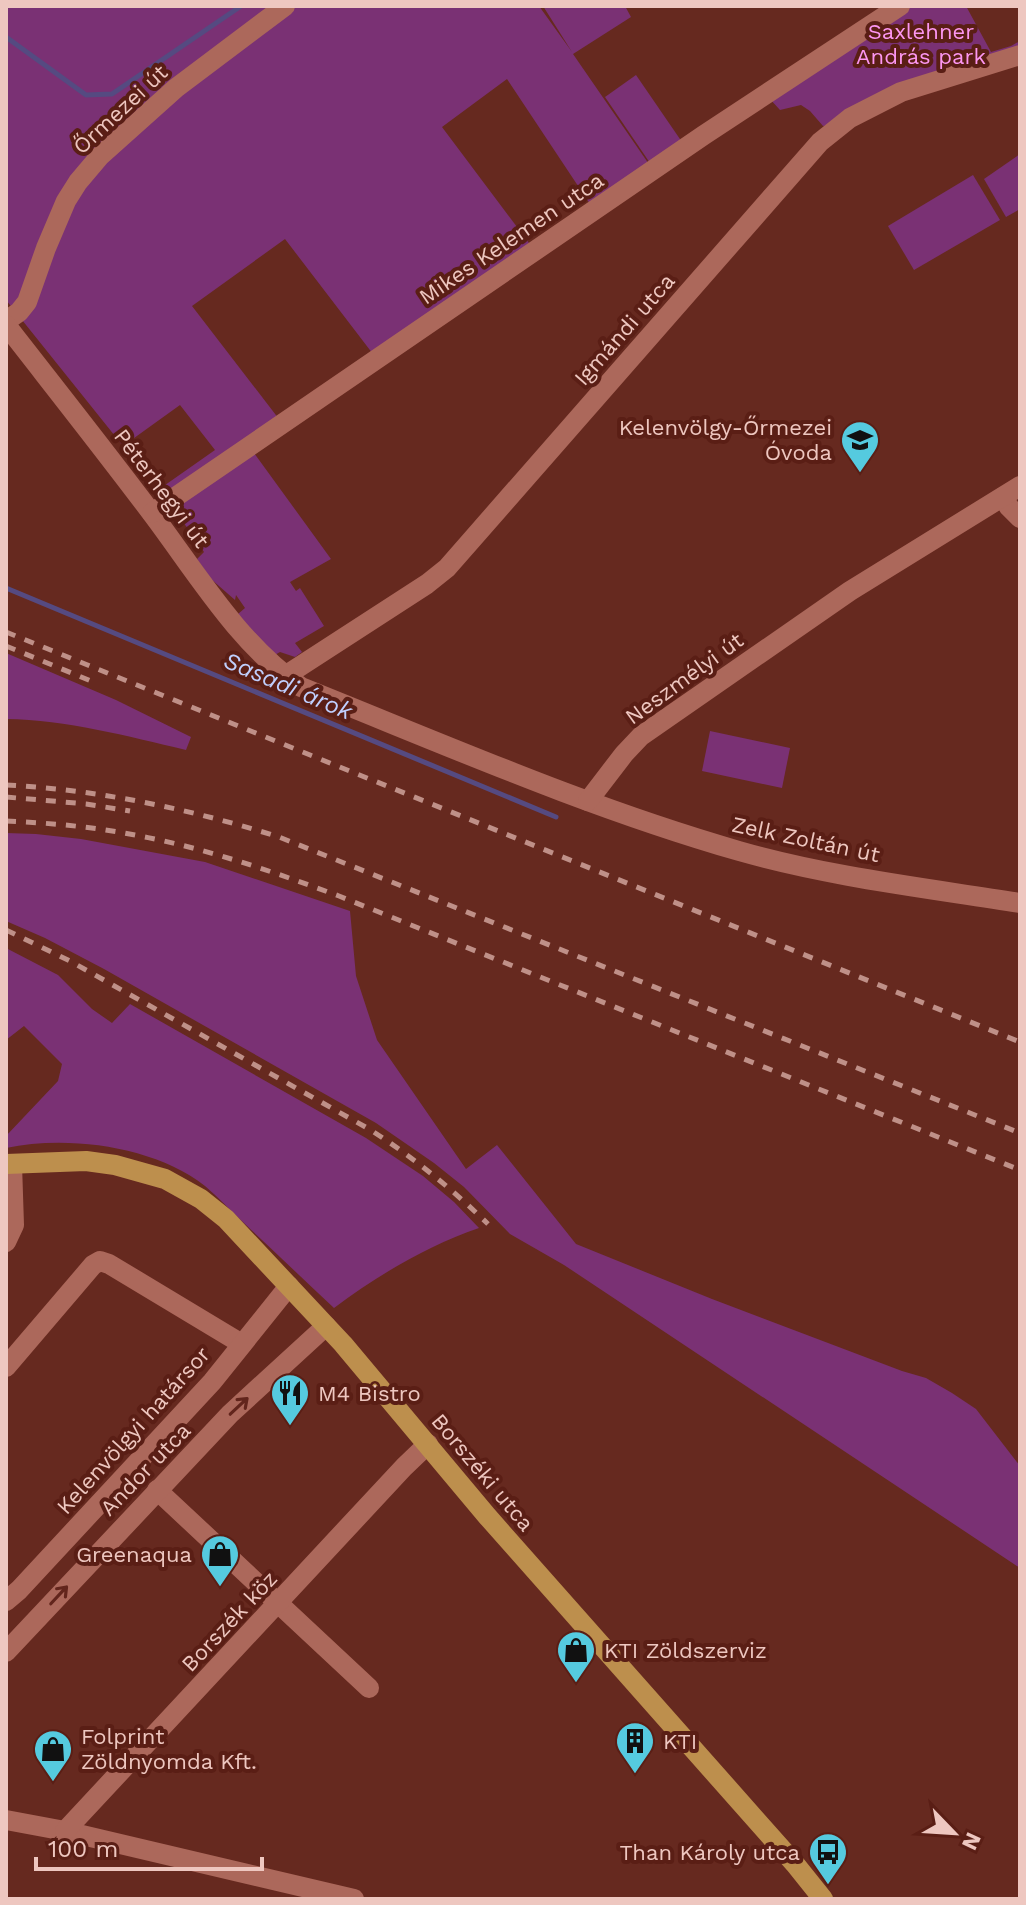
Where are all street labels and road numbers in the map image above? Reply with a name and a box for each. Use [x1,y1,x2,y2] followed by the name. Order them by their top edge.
[68,60,173,159] street label: Őrmezei út
[415,168,608,309] street label: Mikes Kelemen utca
[569,268,680,390] street label: Igmándi utca
[109,424,214,553] street label: Péterhegyi út
[621,627,748,729] street label: Neszmélyi út
[730,812,882,867] street label: Zelk Zoltán út
[52,1342,215,1519] street label: Kelenvölgyi határsor
[426,1409,539,1536] street label: Borszéki utca
[95,1418,196,1521] street label: Andor utca
[176,1566,282,1677] street label: Borszék köz

